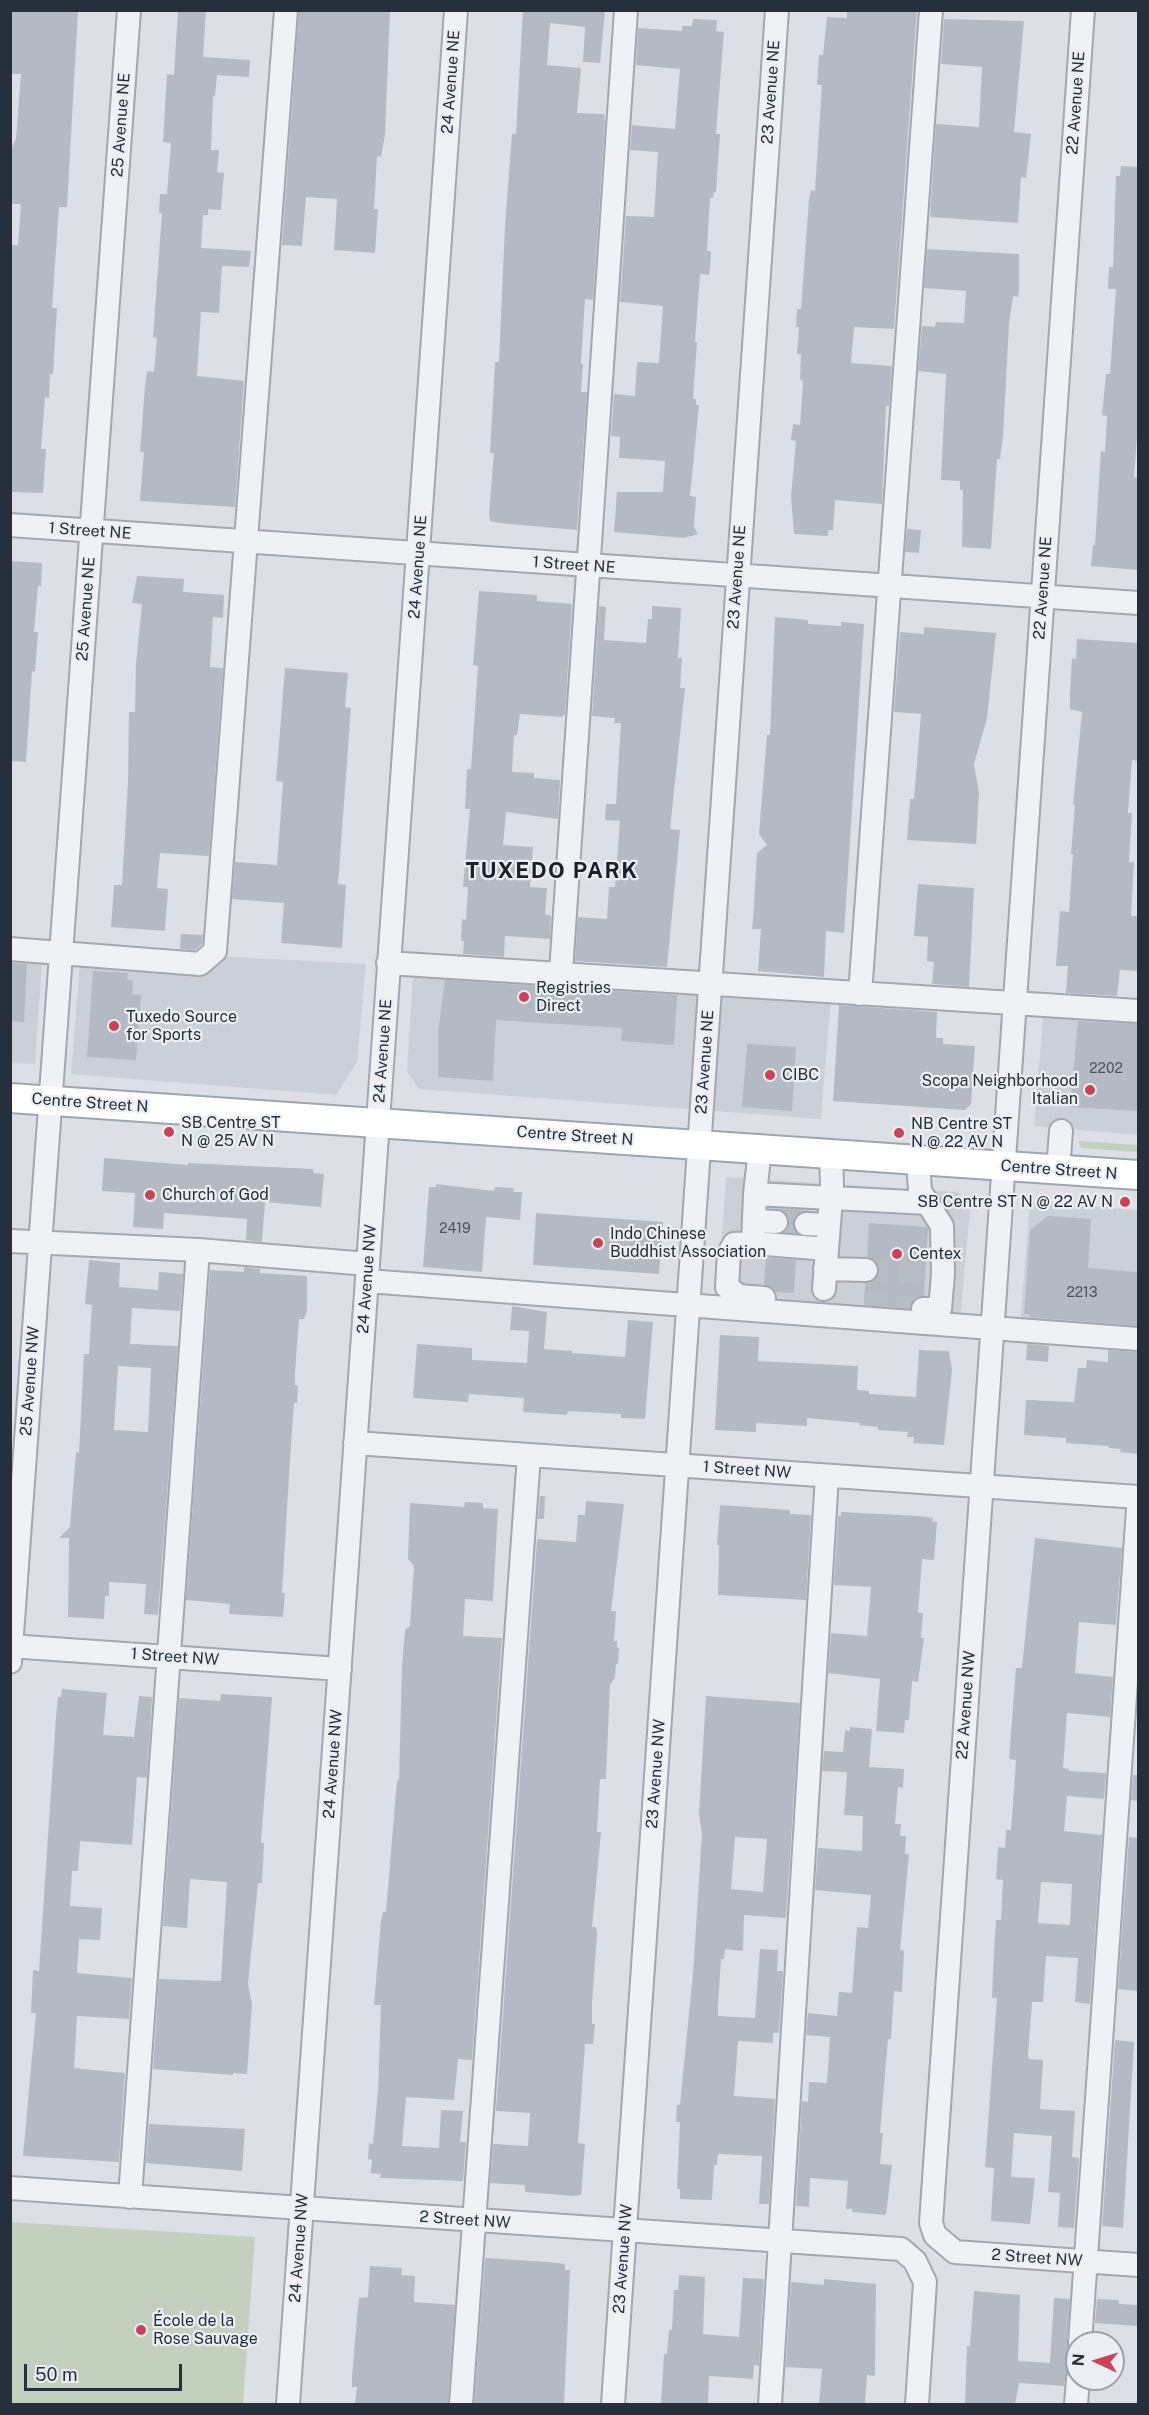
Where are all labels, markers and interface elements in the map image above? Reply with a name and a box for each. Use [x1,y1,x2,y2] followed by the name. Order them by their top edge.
[438,29,464,135] street label: 24 Avenue NE
[758,39,784,145] street label: 23 Avenue NE
[1063,51,1089,155] street label: 22 Avenue NE
[108,72,134,178] street label: 25 Avenue NE
[405,514,431,620] street label: 24 Avenue NE
[48,519,132,543] street label: 1 Street NE
[724,524,750,630] street label: 23 Avenue NE
[1030,536,1056,640] street label: 22 Avenue NE
[532,553,616,577] street label: 1 Street NE
[73,556,99,662] street label: 25 Avenue NE
[465,858,639,884] district label: TUXEDO PARK
[536,978,611,1016] place label: Registries Direct
[517,990,531,1004] marker: Registries Direct
[370,998,396,1104] street label: 24 Avenue NE
[126,1007,237,1045] place label: Tuxedo Source for Sports
[692,1009,718,1115] street label: 23 Avenue NE
[107,1019,121,1033] marker: Tuxedo Source for Sports
[1089,1061,1123,1077] house number: 2202
[782,1065,819,1085] place label: CIBC
[763,1068,777,1082] marker: CIBC
[922,1071,1078,1109] place label: Scopa Neighborhood Italian
[1083,1083,1097,1097] marker: Scopa Neighborhood Italian
[31,1089,149,1117] street label: Centre Street N
[181,1113,280,1151] place label: SB Centre ST N @ 25 AV N
[911,1114,1012,1152] place label: NB Centre ST N @ 22 AV N
[516,1122,634,1150] street label: Centre Street N
[162,1125,176,1139] marker: SB Centre ST N @ 25 AV N
[892,1126,906,1140] marker: NB Centre ST N @ 22 AV N
[1000,1156,1118,1184] street label: Centre Street N
[162,1185,269,1205] place label: Church of God
[143,1188,157,1202] marker: Church of God
[917,1192,1113,1212] place label: SB Centre ST N @ 22 AV N
[1118,1195,1132,1209] marker: SB Centre ST N @ 22 AV N
[439,1221,471,1237] house number: 2419
[354,1224,380,1334] street label: 24 Avenue NW
[610,1224,766,1262] place label: Indo Chinese Buddhist Association
[591,1236,605,1250] marker: Indo Chinese Buddhist Association
[909,1244,961,1264] place label: Centex
[890,1247,904,1261] marker: Centex
[1066,1285,1098,1301] house number: 2213
[17,1326,43,1436] street label: 25 Avenue NW
[702,1457,792,1483] street label: 1 Street NW
[130,1644,220,1670] street label: 1 Street NW
[953,1650,979,1760] street label: 22 Avenue NW
[320,1709,346,1819] street label: 24 Avenue NW
[643,1719,669,1829] street label: 23 Avenue NW
[286,2193,312,2303] street label: 24 Avenue NW
[610,2204,636,2314] street label: 23 Avenue NW
[419,2207,511,2233] street label: 2 Street NW
[991,2245,1083,2271] street label: 2 Street NW
[153,2311,258,2349] place label: École de la Rose Sauvage
[134,2323,148,2337] marker: École de la Rose Sauvage
[1065,2331,1125,2391] north arrow
[27,2352,184,2390] scale bar
[1069,2353,1088,2367] text: N
[35,2364,78,2385] text: 50 m

